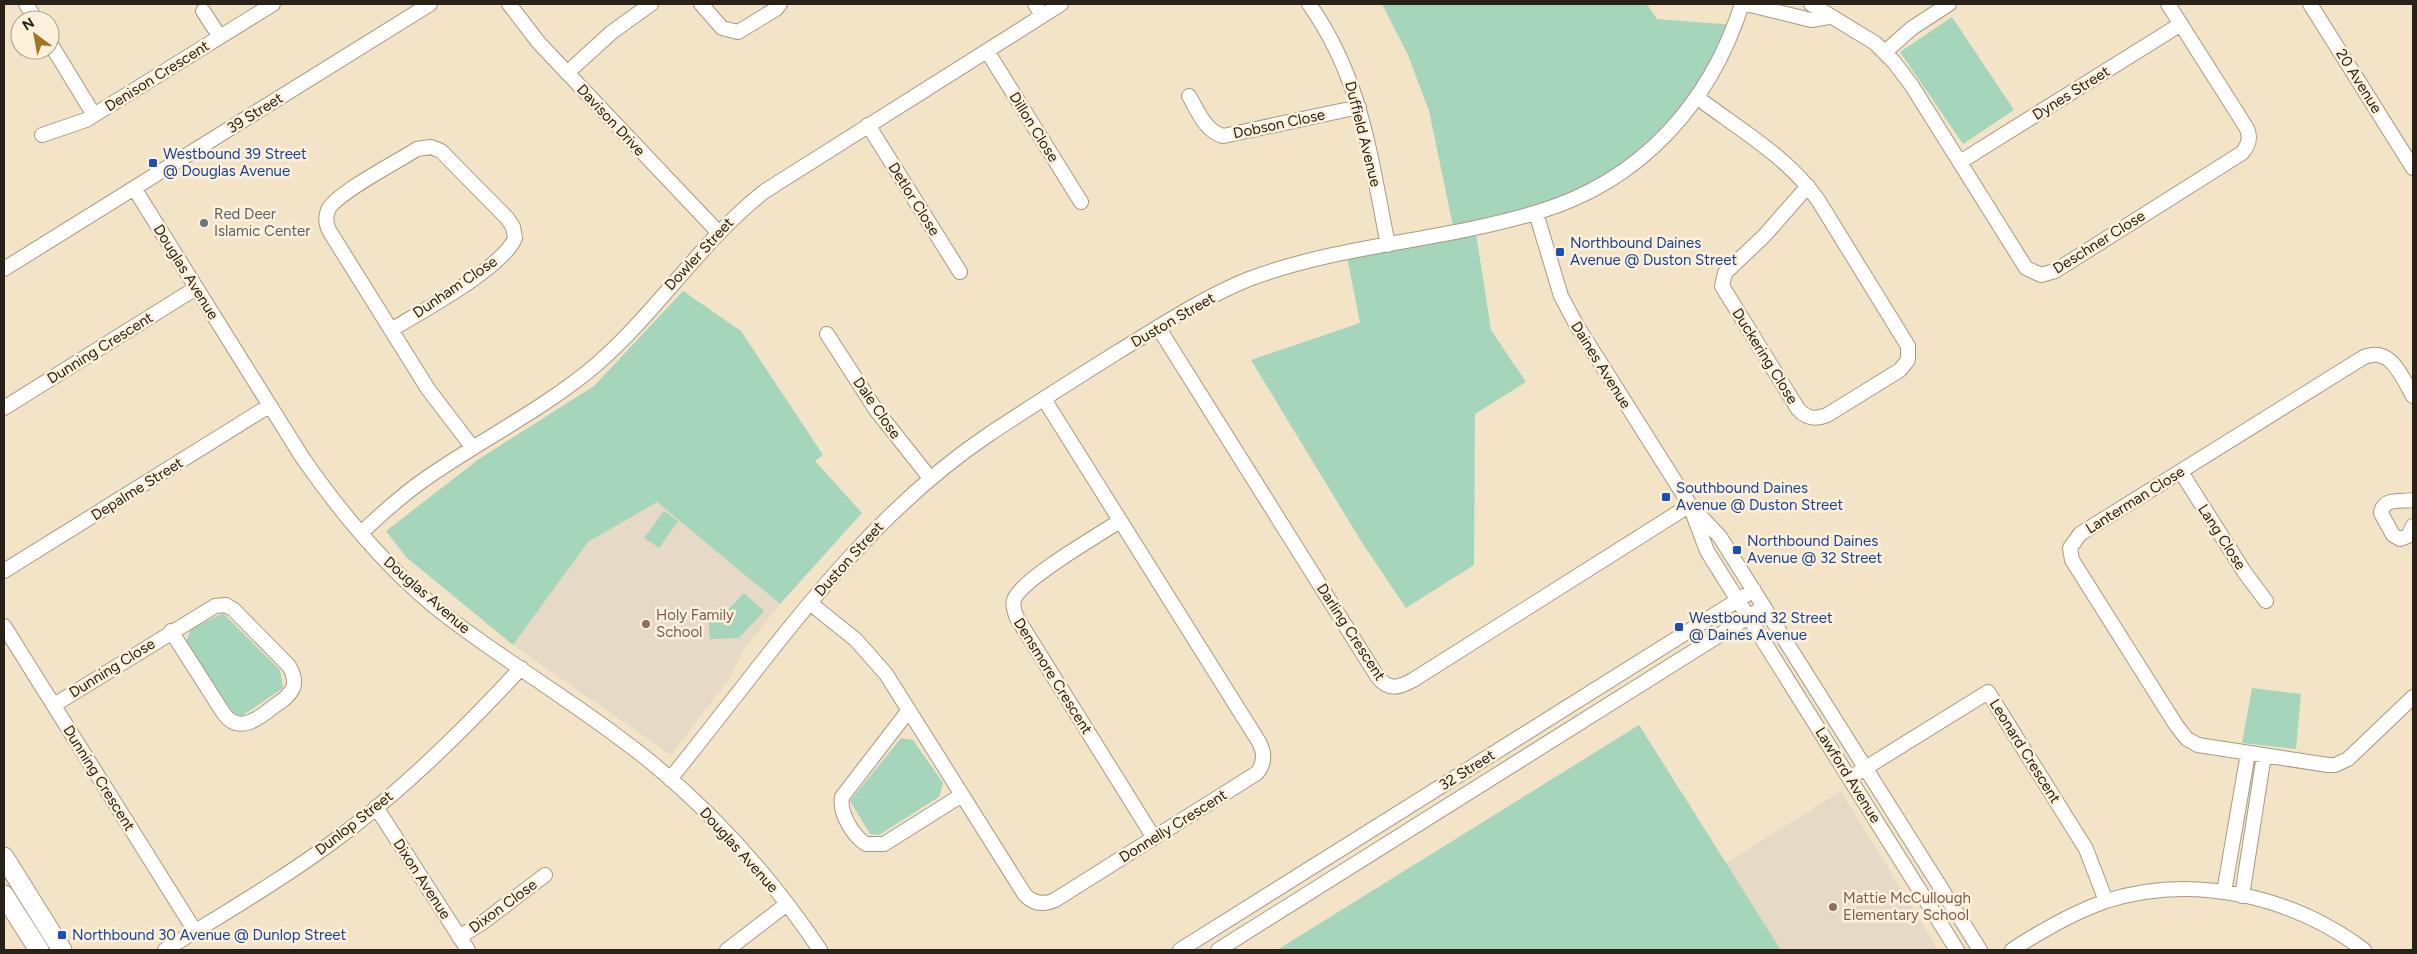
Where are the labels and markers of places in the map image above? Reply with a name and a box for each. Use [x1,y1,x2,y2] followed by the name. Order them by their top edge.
[163,145,307,180] place label: Westbound 39 Street @ Douglas Avenue
[147,157,159,169] marker: Westbound 39 Street @ Douglas Avenue
[214,205,310,240] place label: Red Deer Islamic Center
[198,217,210,229] marker: Red Deer Islamic Center
[1570,234,1737,269] place label: Northbound Daines Avenue @ Duston Street
[1554,246,1566,258] marker: Northbound Daines Avenue @ Duston Street
[1676,479,1843,514] place label: Southbound Daines Avenue @ Duston Street
[1660,491,1672,503] marker: Southbound Daines Avenue @ Duston Street
[1747,532,1883,567] place label: Northbound Daines Avenue @ 32 Street
[1731,544,1743,556] marker: Northbound Daines Avenue @ 32 Street
[656,606,734,641] place label: Holy Family School
[1689,609,1833,644] place label: Westbound 32 Street @ Daines Avenue
[640,618,652,630] marker: Holy Family School
[1673,621,1685,633] marker: Westbound 32 Street @ Daines Avenue
[1843,889,1971,924] place label: Mattie McCullough Elementary School
[1827,901,1839,913] marker: Mattie McCullough Elementary School
[72,926,347,944] place label: Northbound 30 Avenue @ Dunlop Street
[56,929,68,941] marker: Northbound 30 Avenue @ Dunlop Street

